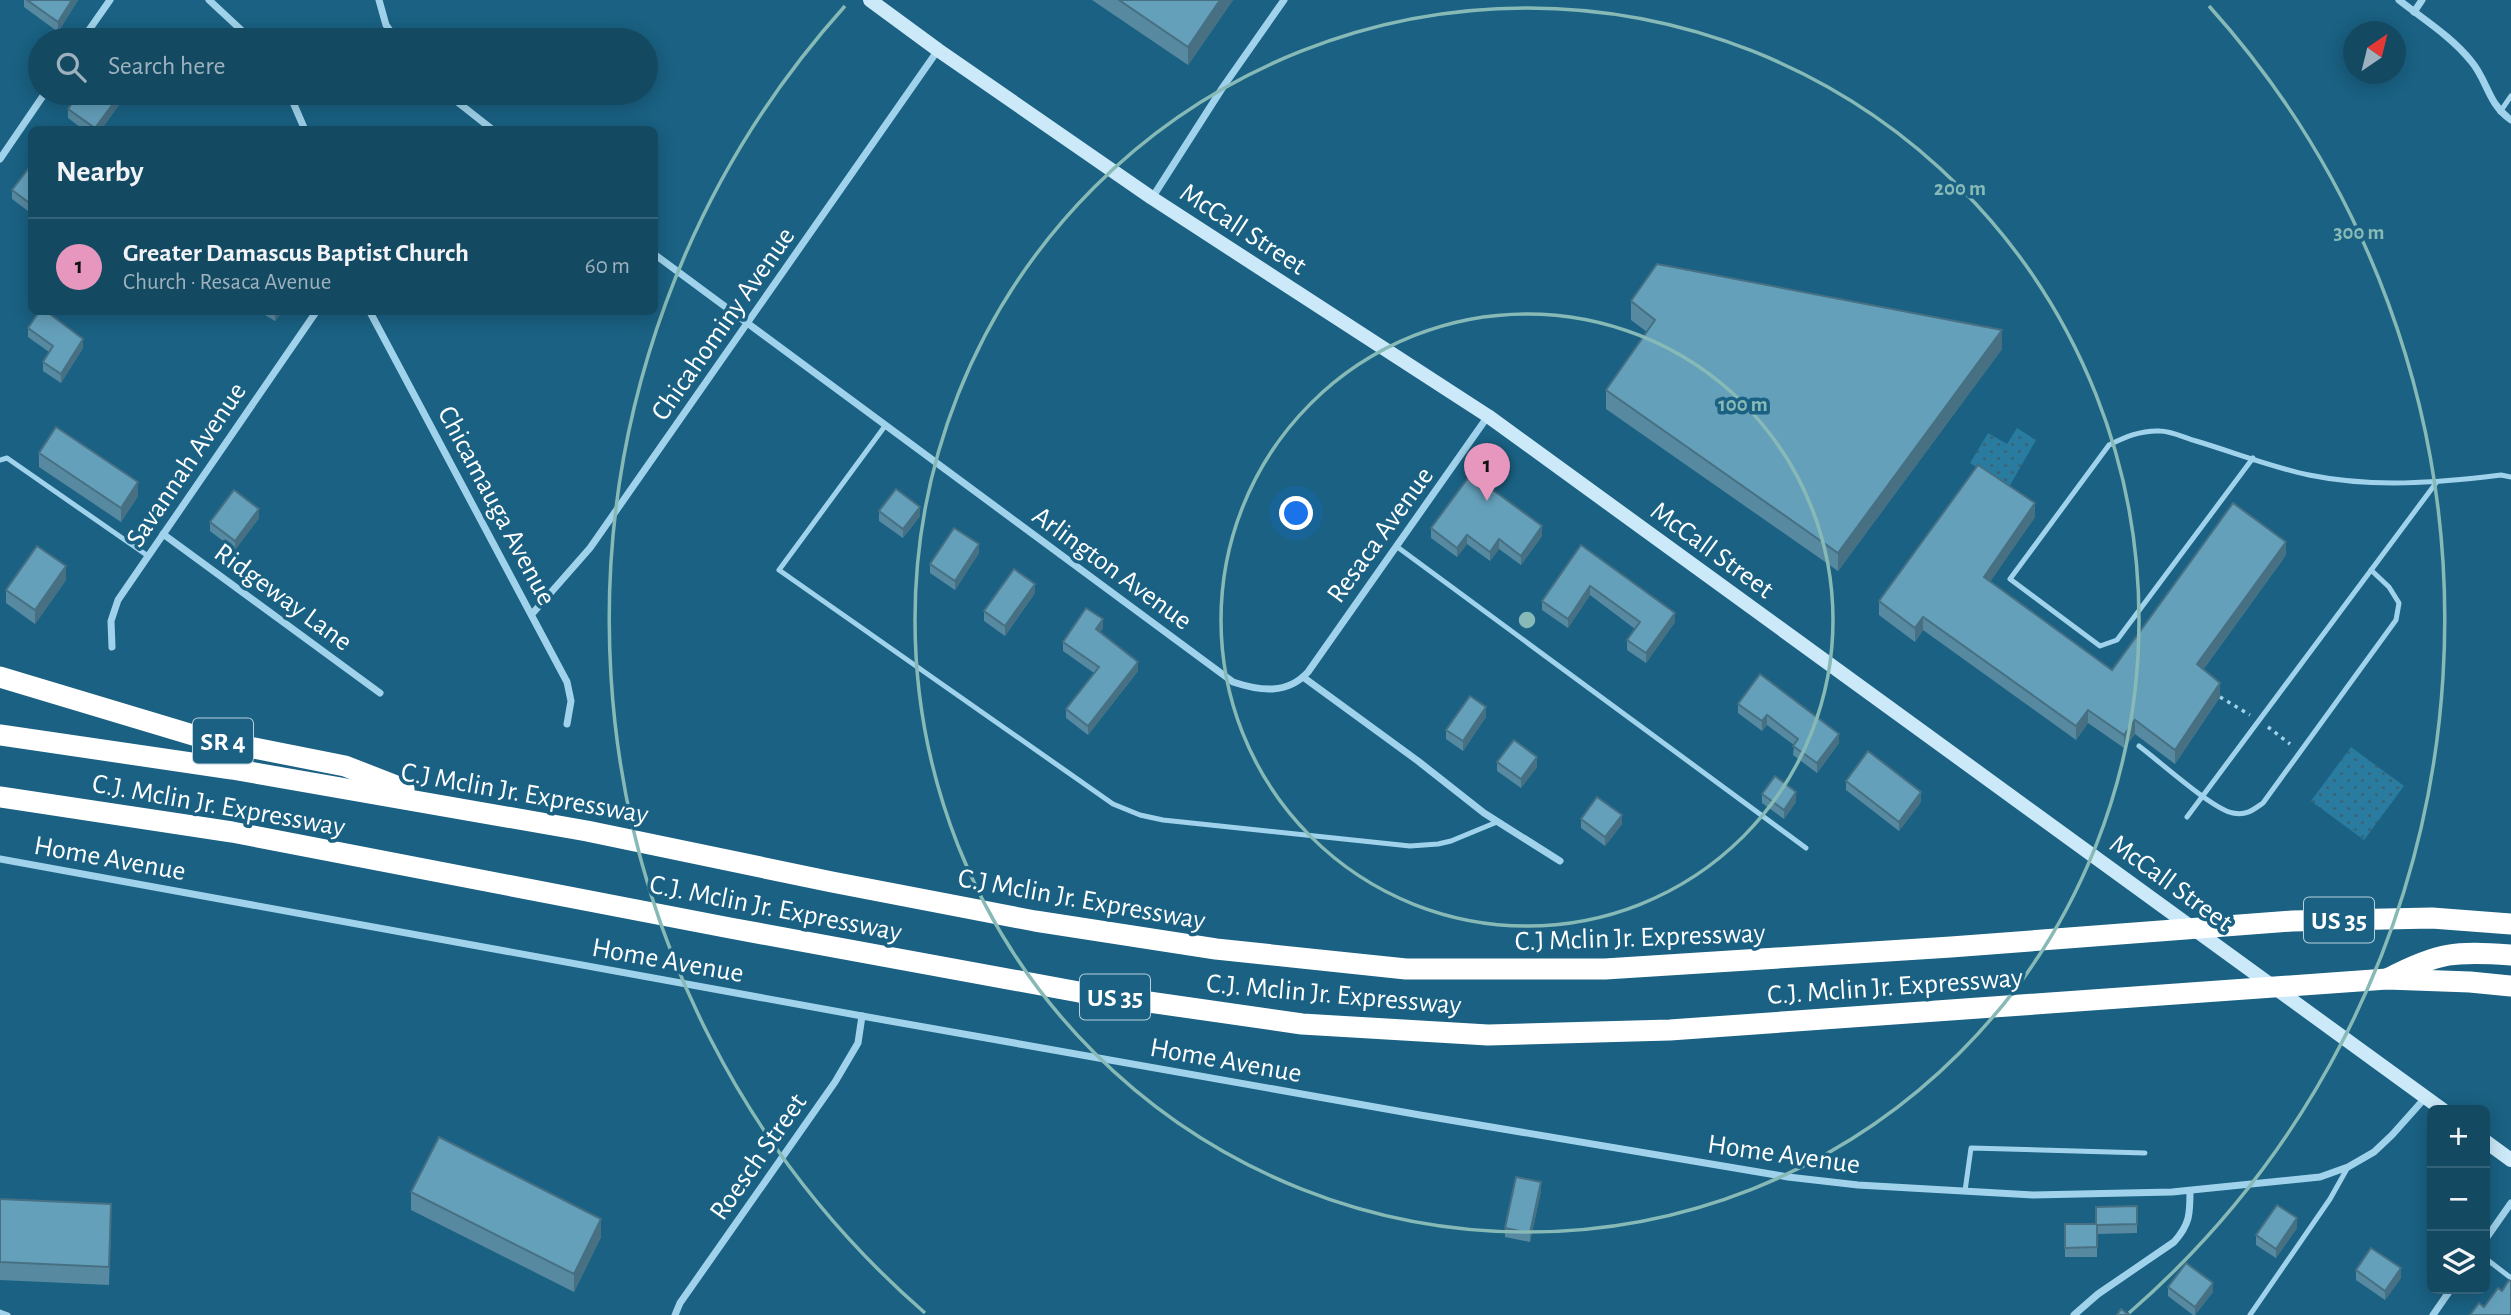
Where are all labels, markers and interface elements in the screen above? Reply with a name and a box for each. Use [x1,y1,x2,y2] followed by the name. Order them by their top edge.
[2343,21,2406,84] north arrow
[28,28,658,105] search box
[52,48,90,86] icon: search
[108,53,226,79] text: Search here
[56,157,144,187] text: Nearby
[1934,178,1986,199] text: 200 m
[1175,179,1311,281] street label: McCall Street
[647,222,801,426] street label: Chicahominy Avenue
[2333,222,2385,243] text: 300 m
[123,240,469,266] text: Greater Damascus Baptist Church
[75,255,83,278] text: 1
[585,255,630,278] text: 60 m
[123,271,331,294] text: Church · Resaca Avenue
[121,378,252,552] street label: Savannah Avenue
[1718,394,1768,415] text: 100 m
[432,402,561,610] street label: Chicamauga Avenue
[1464,443,1510,501] pin: 1
[1322,462,1439,608] street label: Resaca Avenue
[1279,496,1313,530] your location
[1645,497,1778,604] street label: McCall Street
[1027,502,1197,636] street label: Arlington Avenue
[209,539,357,657] street label: Ridgeway Lane
[1515,608,1539,632] centre of rings
[193,719,253,764] road number: SR 4
[399,758,651,830] street label: C.J Mclin Jr. Expressway
[90,770,347,842] street label: C.J. Mclin Jr. Expressway
[2104,830,2237,937] street label: McCall Street
[32,832,188,886] street label: Home Avenue
[956,864,1208,936] street label: C.J Mclin Jr. Expressway
[647,871,904,947] street label: C.J. Mclin Jr. Expressway
[2304,897,2374,942] road number: US 35
[1514,920,1766,956] street label: C.J Mclin Jr. Expressway
[590,934,746,988] street label: Home Avenue
[1766,964,2024,1010] street label: C.J. Mclin Jr. Expressway
[1205,970,1463,1020] street label: C.J. Mclin Jr. Expressway
[1080,974,1150,1020] road number: US 35
[1148,1034,1304,1088] street label: Home Avenue
[705,1089,812,1226] street label: Roesch Street
[2427,1105,2490,1294] map controls
[2427,1105,2490,1168] button: +
[1706,1130,1862,1180] street label: Home Avenue
[2427,1168,2490,1231] button: −
[2427,1231,2490,1294] button: layers

